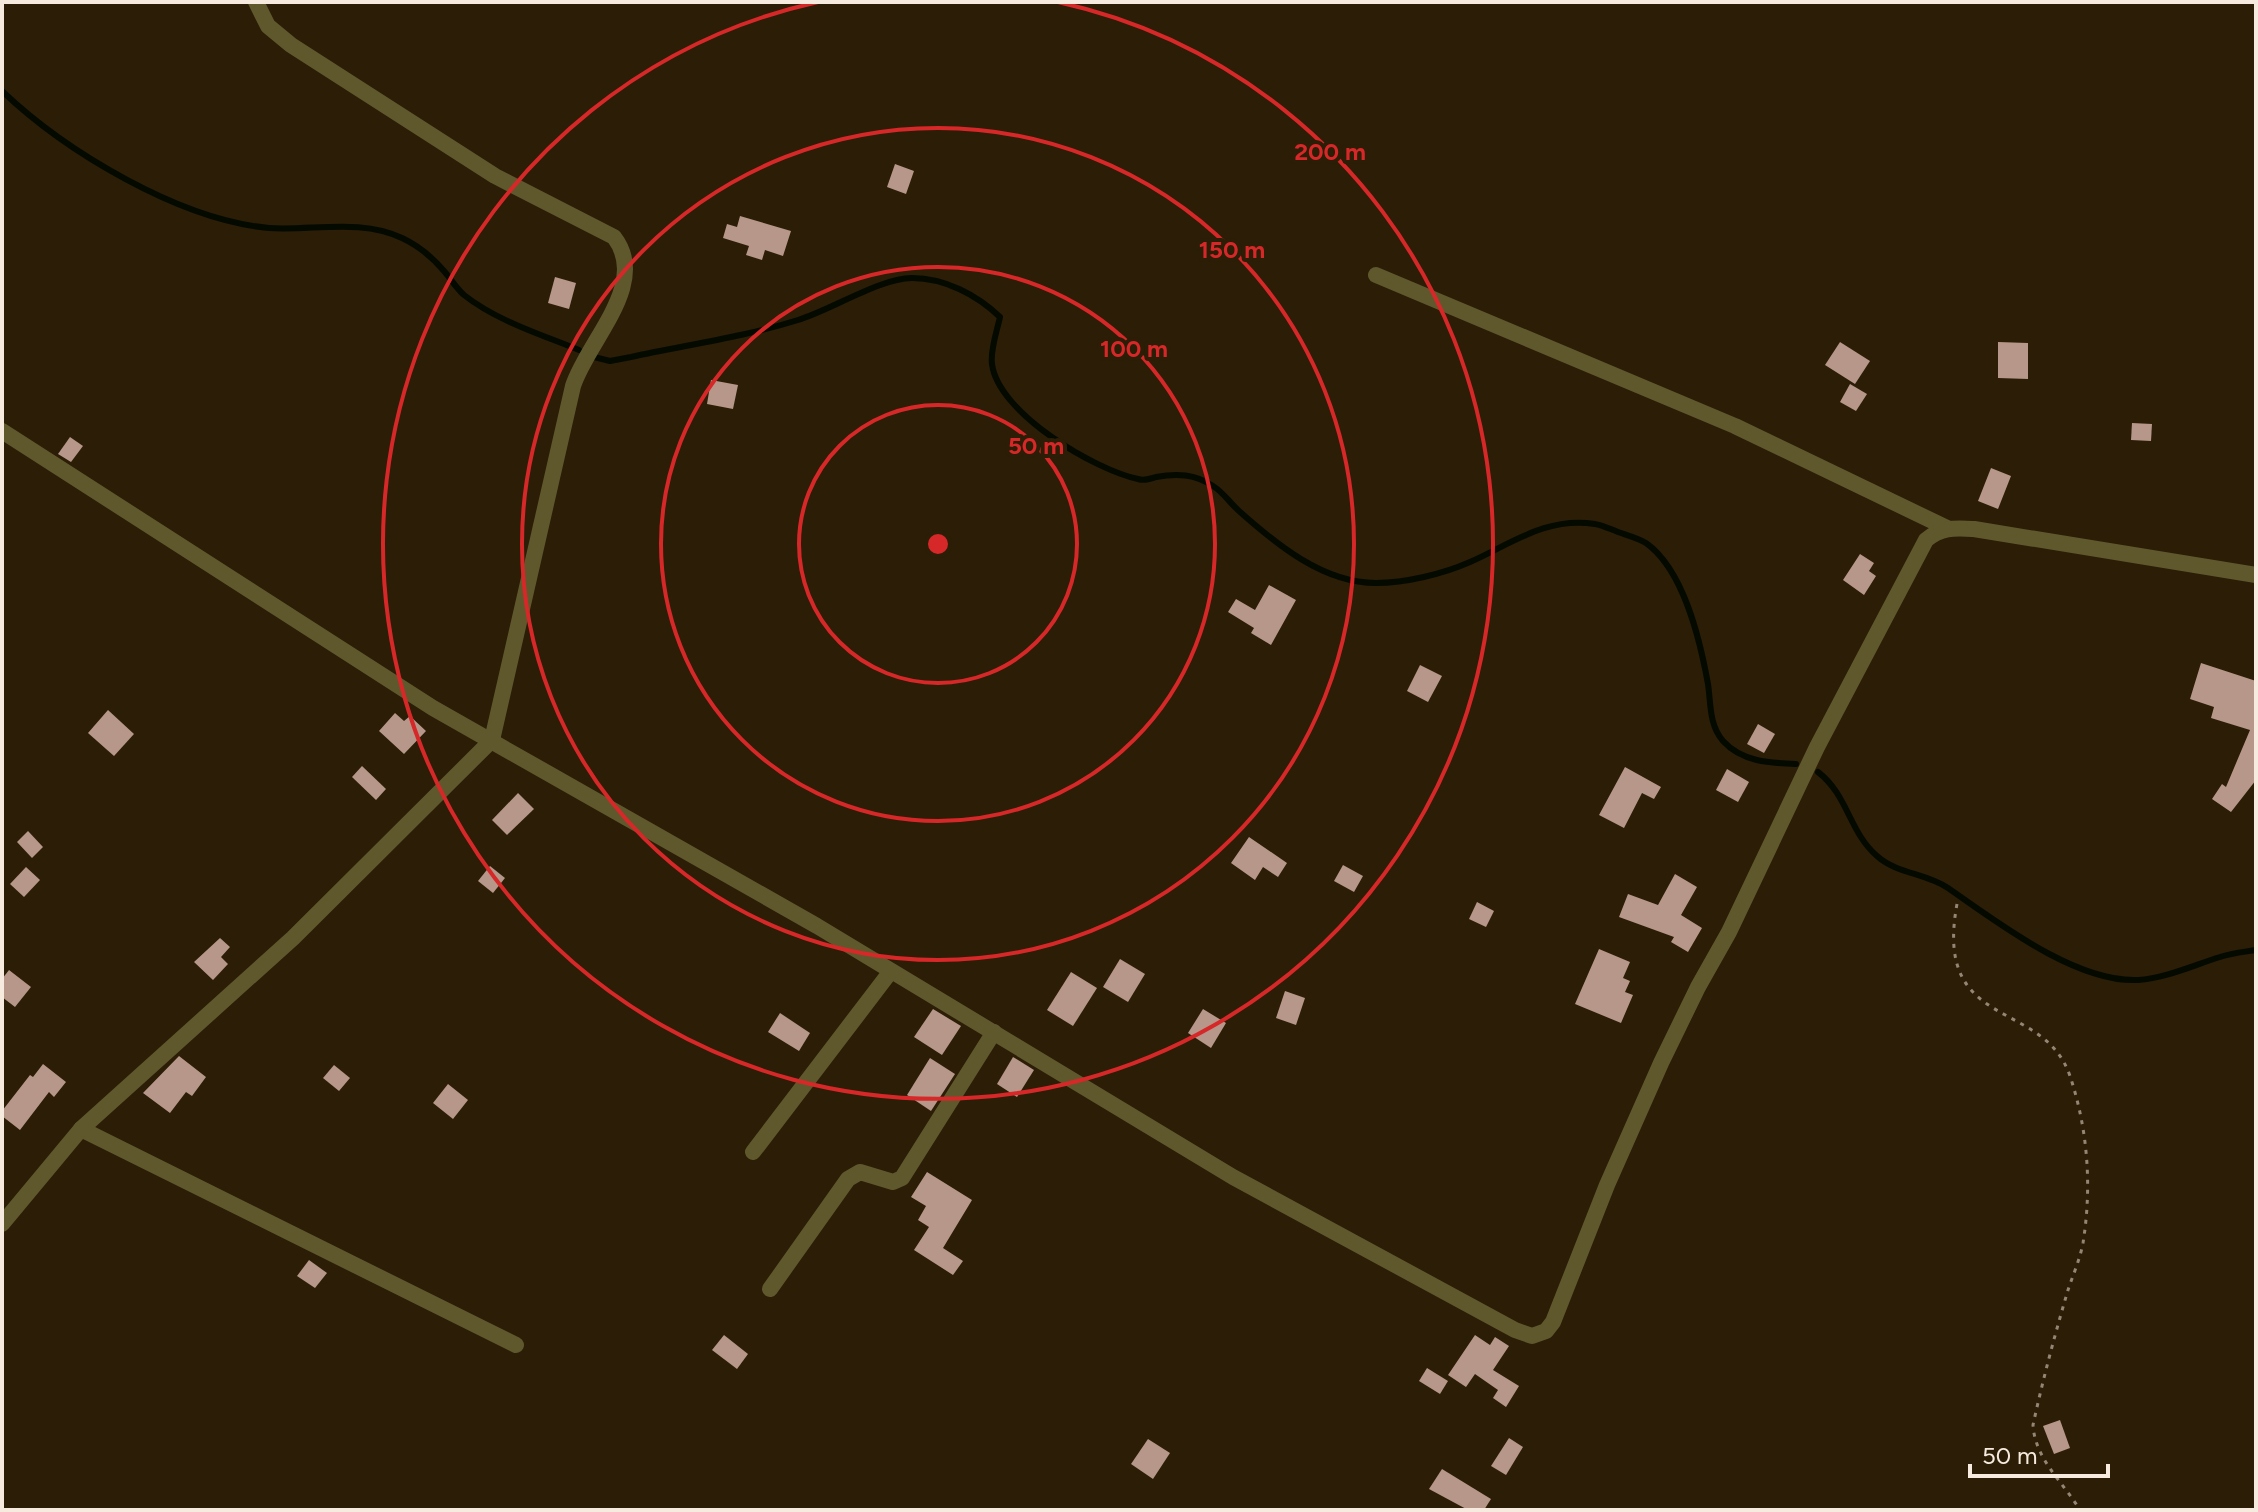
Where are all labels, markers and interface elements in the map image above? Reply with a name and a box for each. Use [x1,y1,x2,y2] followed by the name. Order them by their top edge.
[1294,137,1366,166] text: 200 m
[1199,235,1265,264] text: 150 m
[1100,334,1168,363] text: 100 m
[1008,431,1064,460] text: 50 m
[924,530,952,558] centre of rings
[1970,1428,2108,1478] scale bar
[1982,1441,2038,1470] text: 50 m

